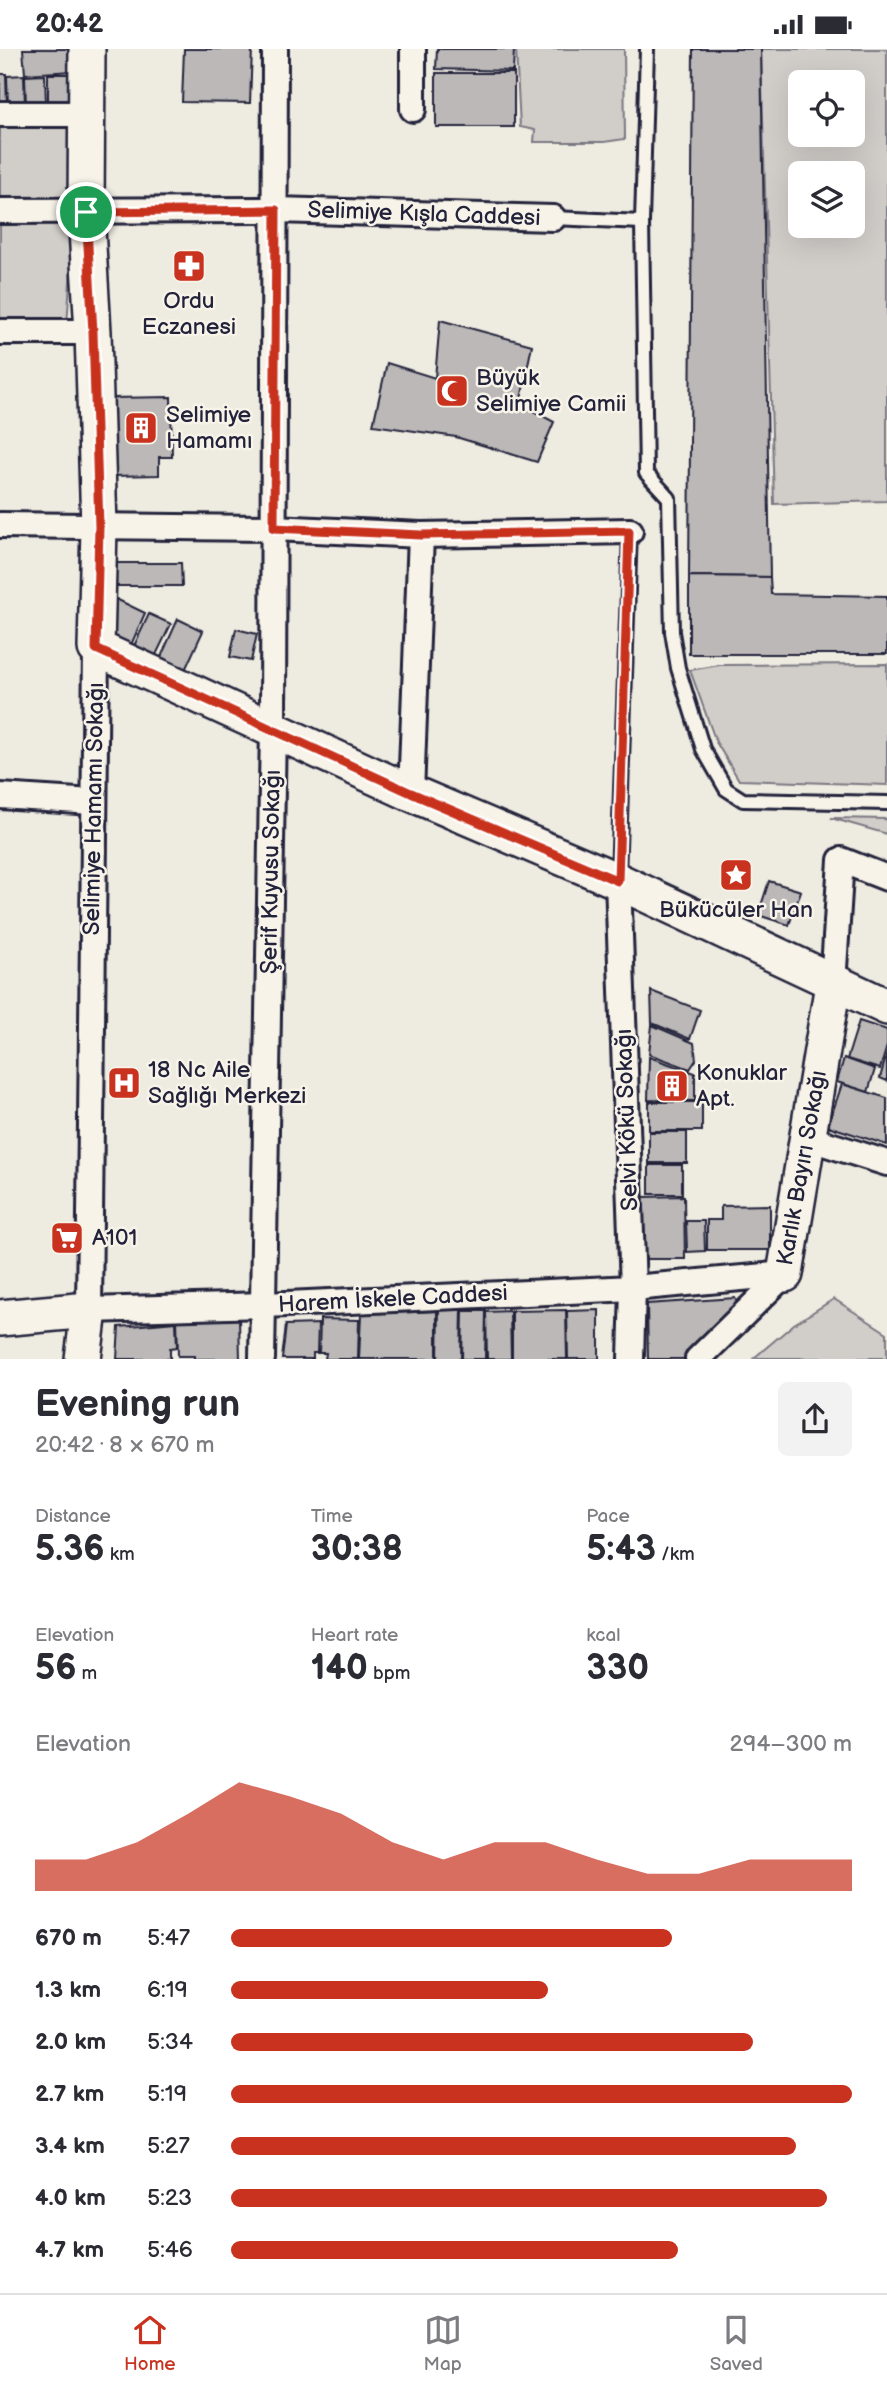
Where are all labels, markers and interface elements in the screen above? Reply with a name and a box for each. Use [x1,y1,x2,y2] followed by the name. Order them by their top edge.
[35,9,103,40] text: 20:42
[788,70,865,238] map controls
[788,70,865,147] button: locate
[788,161,865,238] button: layers
[56,182,116,242] pin
[67,193,105,231] icon: arrive
[307,196,541,232] street label: Selimiye Kışla Caddesi
[170,247,208,285] pharmacy icon: Ordu Eczanesi
[142,287,236,341] place label: Ordu Eczanesi
[476,364,626,418] place label: Büyük Selimiye Camii
[433,372,471,410] mosque icon: Büyük Selimiye Camii
[166,401,252,455] place label: Selimiye Hamamı
[122,409,160,447] building icon: Selimiye Hamamı
[78,682,110,936] street label: Selimiye Hamamı Sokağı
[255,770,287,974] street label: Şerif Kuyusu Sokağı
[717,856,755,894] place icon: Bükücüler Han
[659,896,813,924] place label: Bükücüler Han
[610,1028,644,1212] street label: Selvi Kökü Sokağı
[148,1056,306,1110] place label: 18 Nc Aile Sağlığı Merkezi
[696,1059,788,1113] place label: Konuklar Apt.
[105,1064,143,1102] hospital icon: 18 Nc Aile Sağlığı Merkezi
[653,1067,691,1105] building icon: Konuklar Apt.
[771,1068,833,1268] street label: Karlık Bayırı Sokağı
[48,1219,86,1257] supermarket icon: A101
[92,1224,137,1252] place label: A101
[277,1279,509,1319] street label: Harem İskele Caddesi
[35,1382,240,1427] text: Evening run
[778,1382,852,1456] button: share
[35,1431,215,1459] text: 20:42 · 8 × 670 m
[35,1505,111,1528] text: Distance
[311,1505,353,1528] text: Time
[586,1505,630,1528] text: Pace
[35,1528,105,1571] text: 5.36
[311,1528,403,1571] text: 30:38
[586,1528,656,1571] text: 5:43
[105,1543,135,1566] text: km
[656,1543,695,1566] text: /km
[35,1624,114,1647] text: Elevation
[311,1624,398,1647] text: Heart rate
[586,1624,620,1647] text: kcal
[35,1647,76,1690] text: 56
[311,1647,368,1690] text: 140
[586,1647,649,1690] text: 330
[76,1662,97,1685] text: m
[368,1662,410,1685] text: bpm
[35,1730,131,1758] text: Elevation
[730,1730,852,1758] text: 294–300 m
[35,1924,102,1952] text: 670 m
[147,1924,190,1952] text: 5:47
[35,1976,101,2004] text: 1.3 km
[147,1976,188,2004] text: 6:19
[35,2028,106,2056] text: 2.0 km
[147,2028,193,2056] text: 5:34
[35,2080,104,2108] text: 2.7 km
[147,2080,187,2108] text: 5:19
[35,2132,105,2160] text: 3.4 km
[147,2132,190,2160] text: 5:27
[35,2184,106,2212] text: 4.0 km
[147,2184,192,2212] text: 5:23
[35,2236,104,2264] text: 4.7 km
[147,2236,193,2264] text: 5:46
[124,2311,176,2376] tab: Home
[424,2311,462,2376] tab: Map
[710,2311,763,2376] tab: Saved

